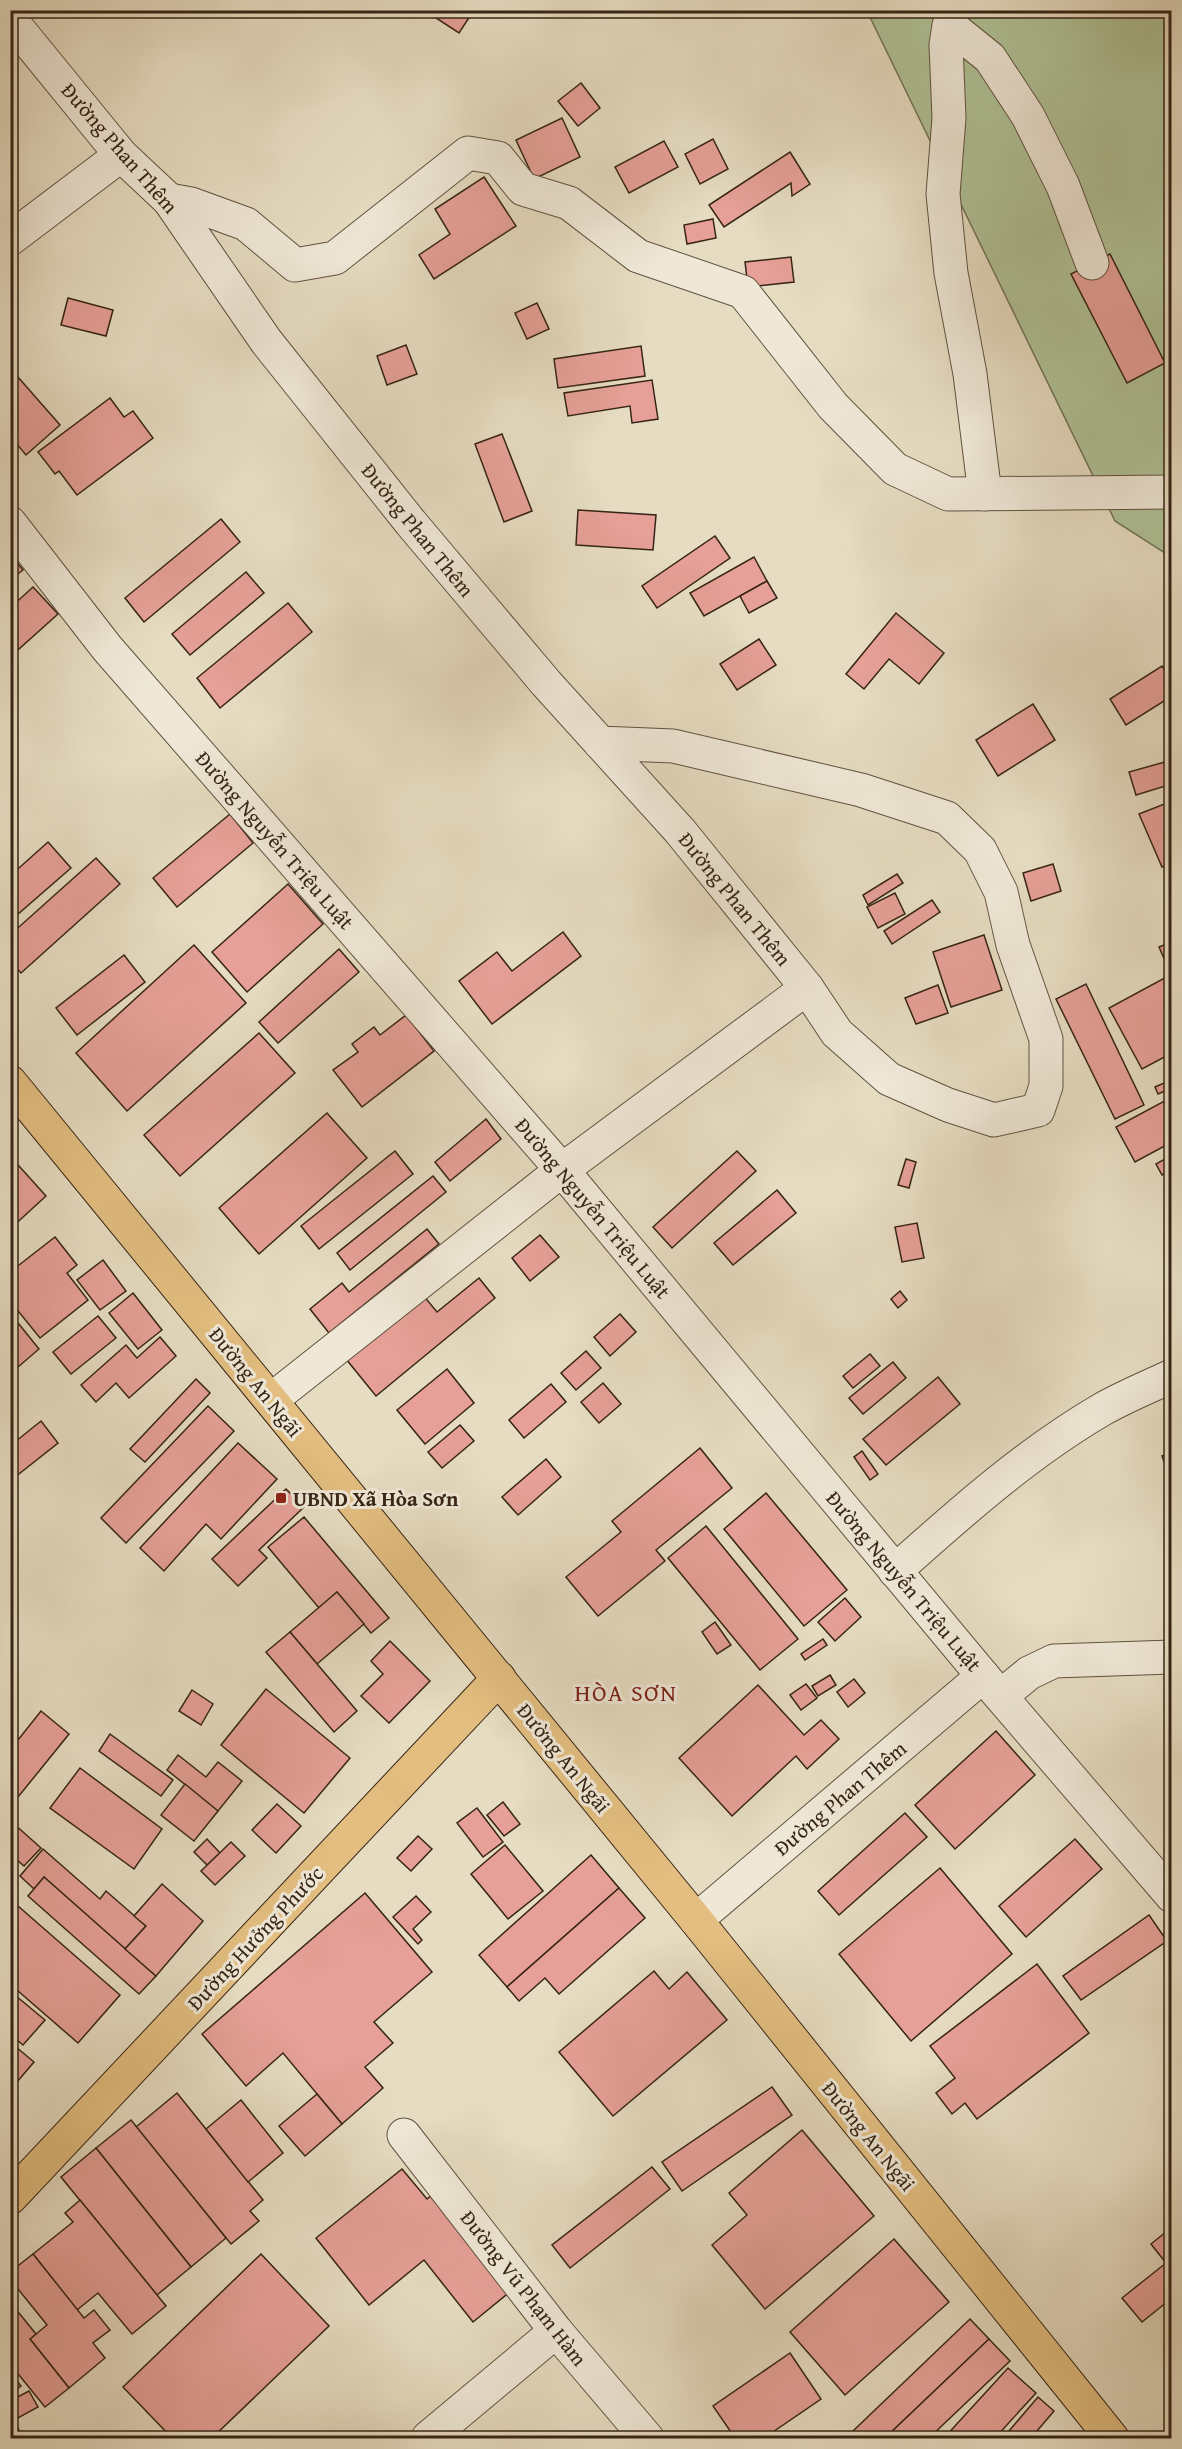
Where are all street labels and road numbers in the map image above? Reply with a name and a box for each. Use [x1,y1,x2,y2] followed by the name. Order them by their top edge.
[54,76,186,220] street label: Đường Phan Thêm
[354,456,482,604] street label: Đường Phan Thêm
[189,744,362,937] street label: Đường Nguyễn Triệu Luật
[671,825,799,973] street label: Đường Phan Thêm
[508,1111,679,1306] street label: Đường Nguyễn Triệu Luật
[202,1320,310,1444] street label: Đường An Ngãi
[819,1484,990,1679] street label: Đường Nguyễn Triệu Luật
[510,1696,618,1820] street label: Đường An Ngãi
[767,1733,913,1863] street label: Đường Phan Thêm
[180,1859,330,2017] street label: Đường Hưởng Phước
[815,2074,923,2198] street label: Đường An Ngãi
[453,2204,595,2372] street label: Đường Vũ Phạm Hàm

